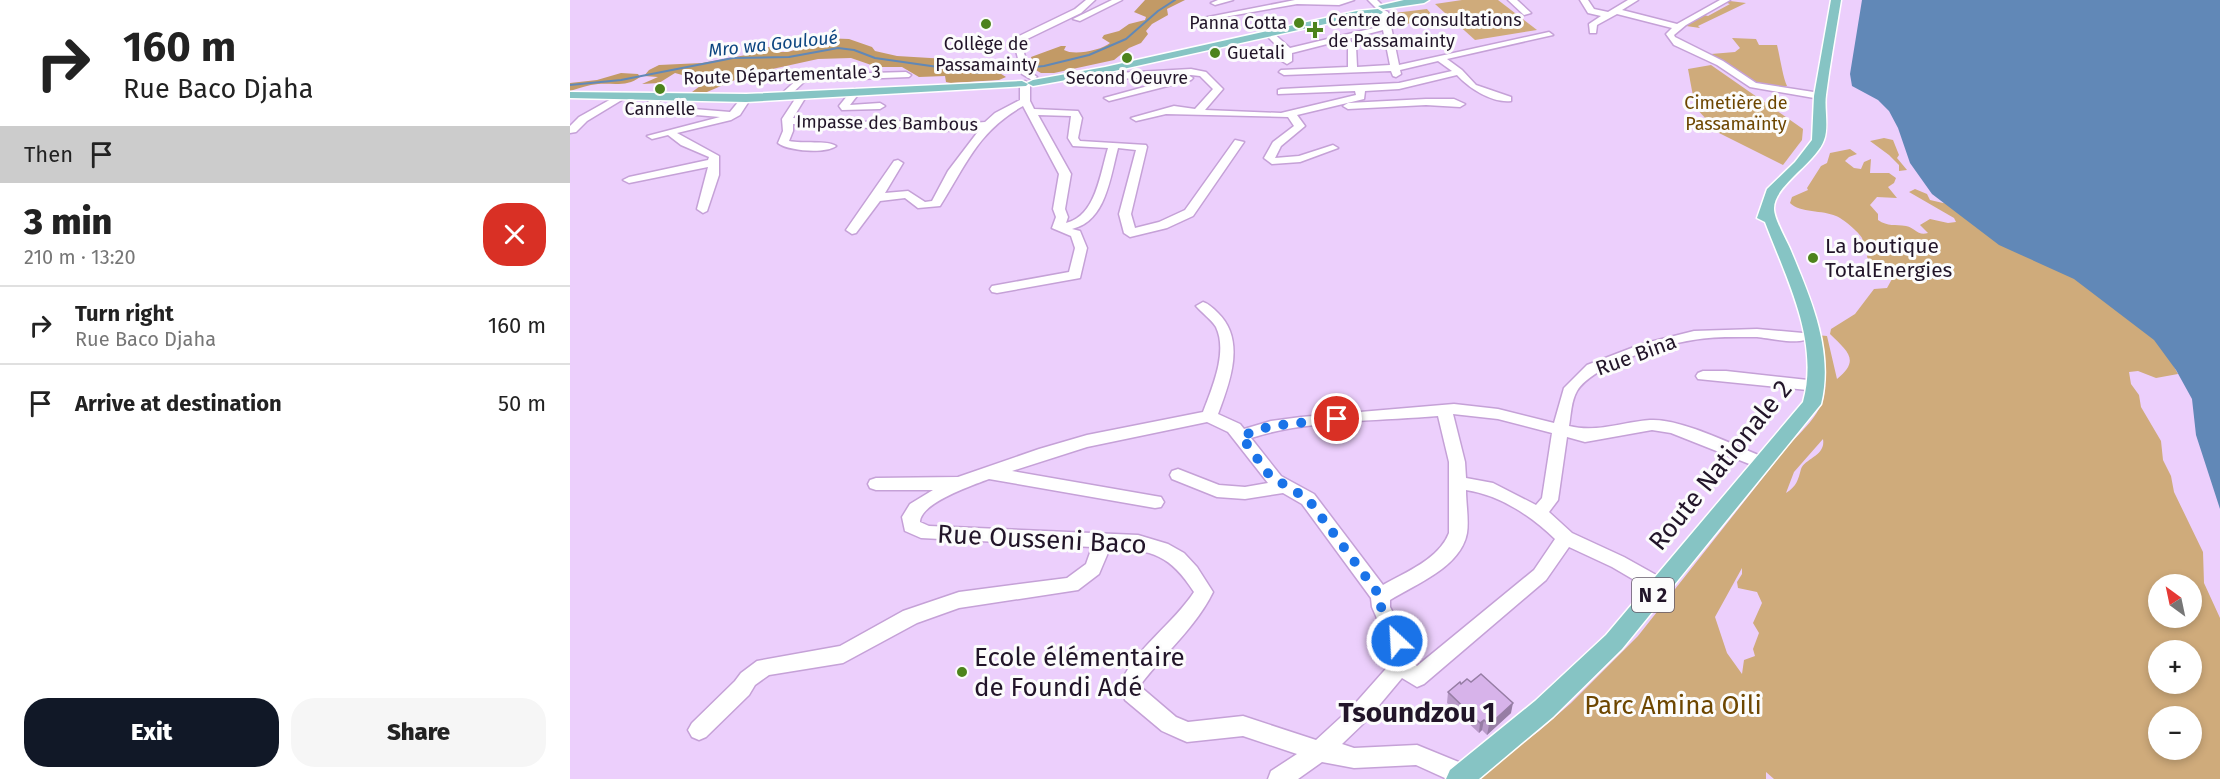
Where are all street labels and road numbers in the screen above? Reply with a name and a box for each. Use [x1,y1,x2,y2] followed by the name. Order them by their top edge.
[683,61,881,89] street label: Route Départementale 3
[796,110,978,136] street label: Impasse des Bambous
[1592,328,1680,382] street label: Rue Bina
[1642,374,1799,557] street label: Route Nationale 2
[936,519,1148,560] street label: Rue Ousseni Baco
[1632,578,1674,612] road number: N 2

